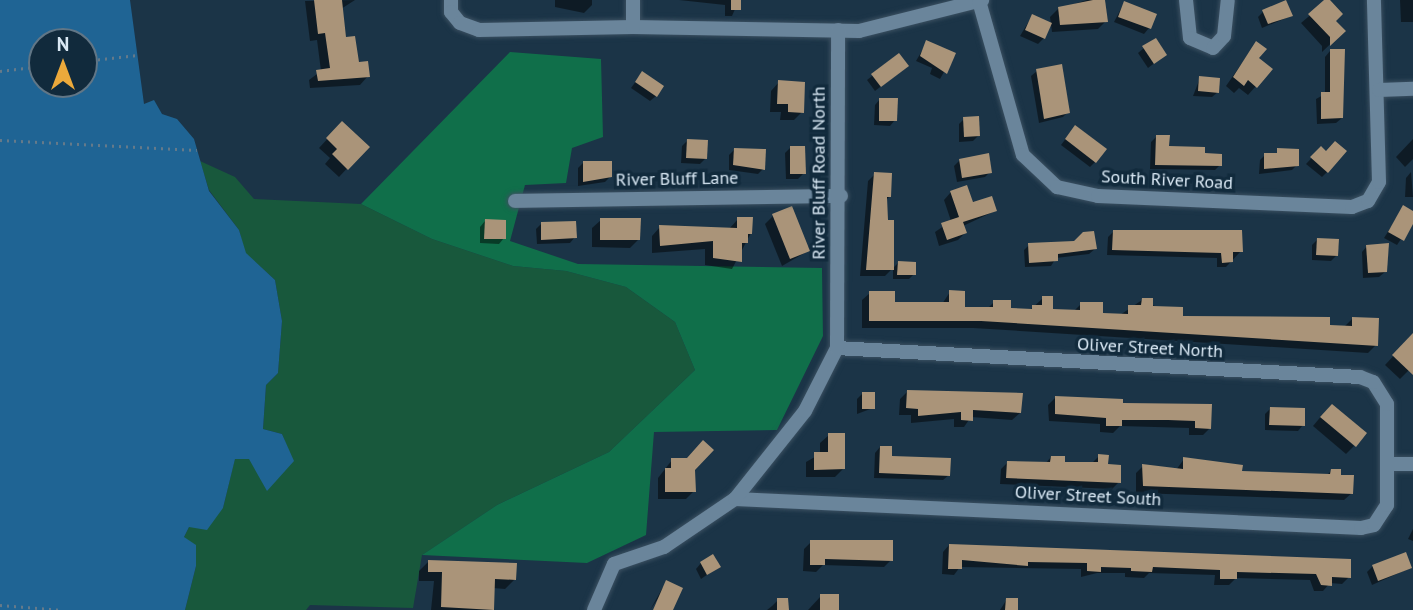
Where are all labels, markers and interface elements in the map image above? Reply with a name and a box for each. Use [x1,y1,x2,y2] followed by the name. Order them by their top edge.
[28,28,98,98] north arrow
[57,32,69,56] text: N
[808,86,830,260] street label: River Bluff Road North
[1101,166,1233,194] street label: South River Road
[615,167,739,191] street label: River Bluff Lane
[1076,333,1224,363] street label: Oliver Street North
[1014,481,1162,511] street label: Oliver Street South

